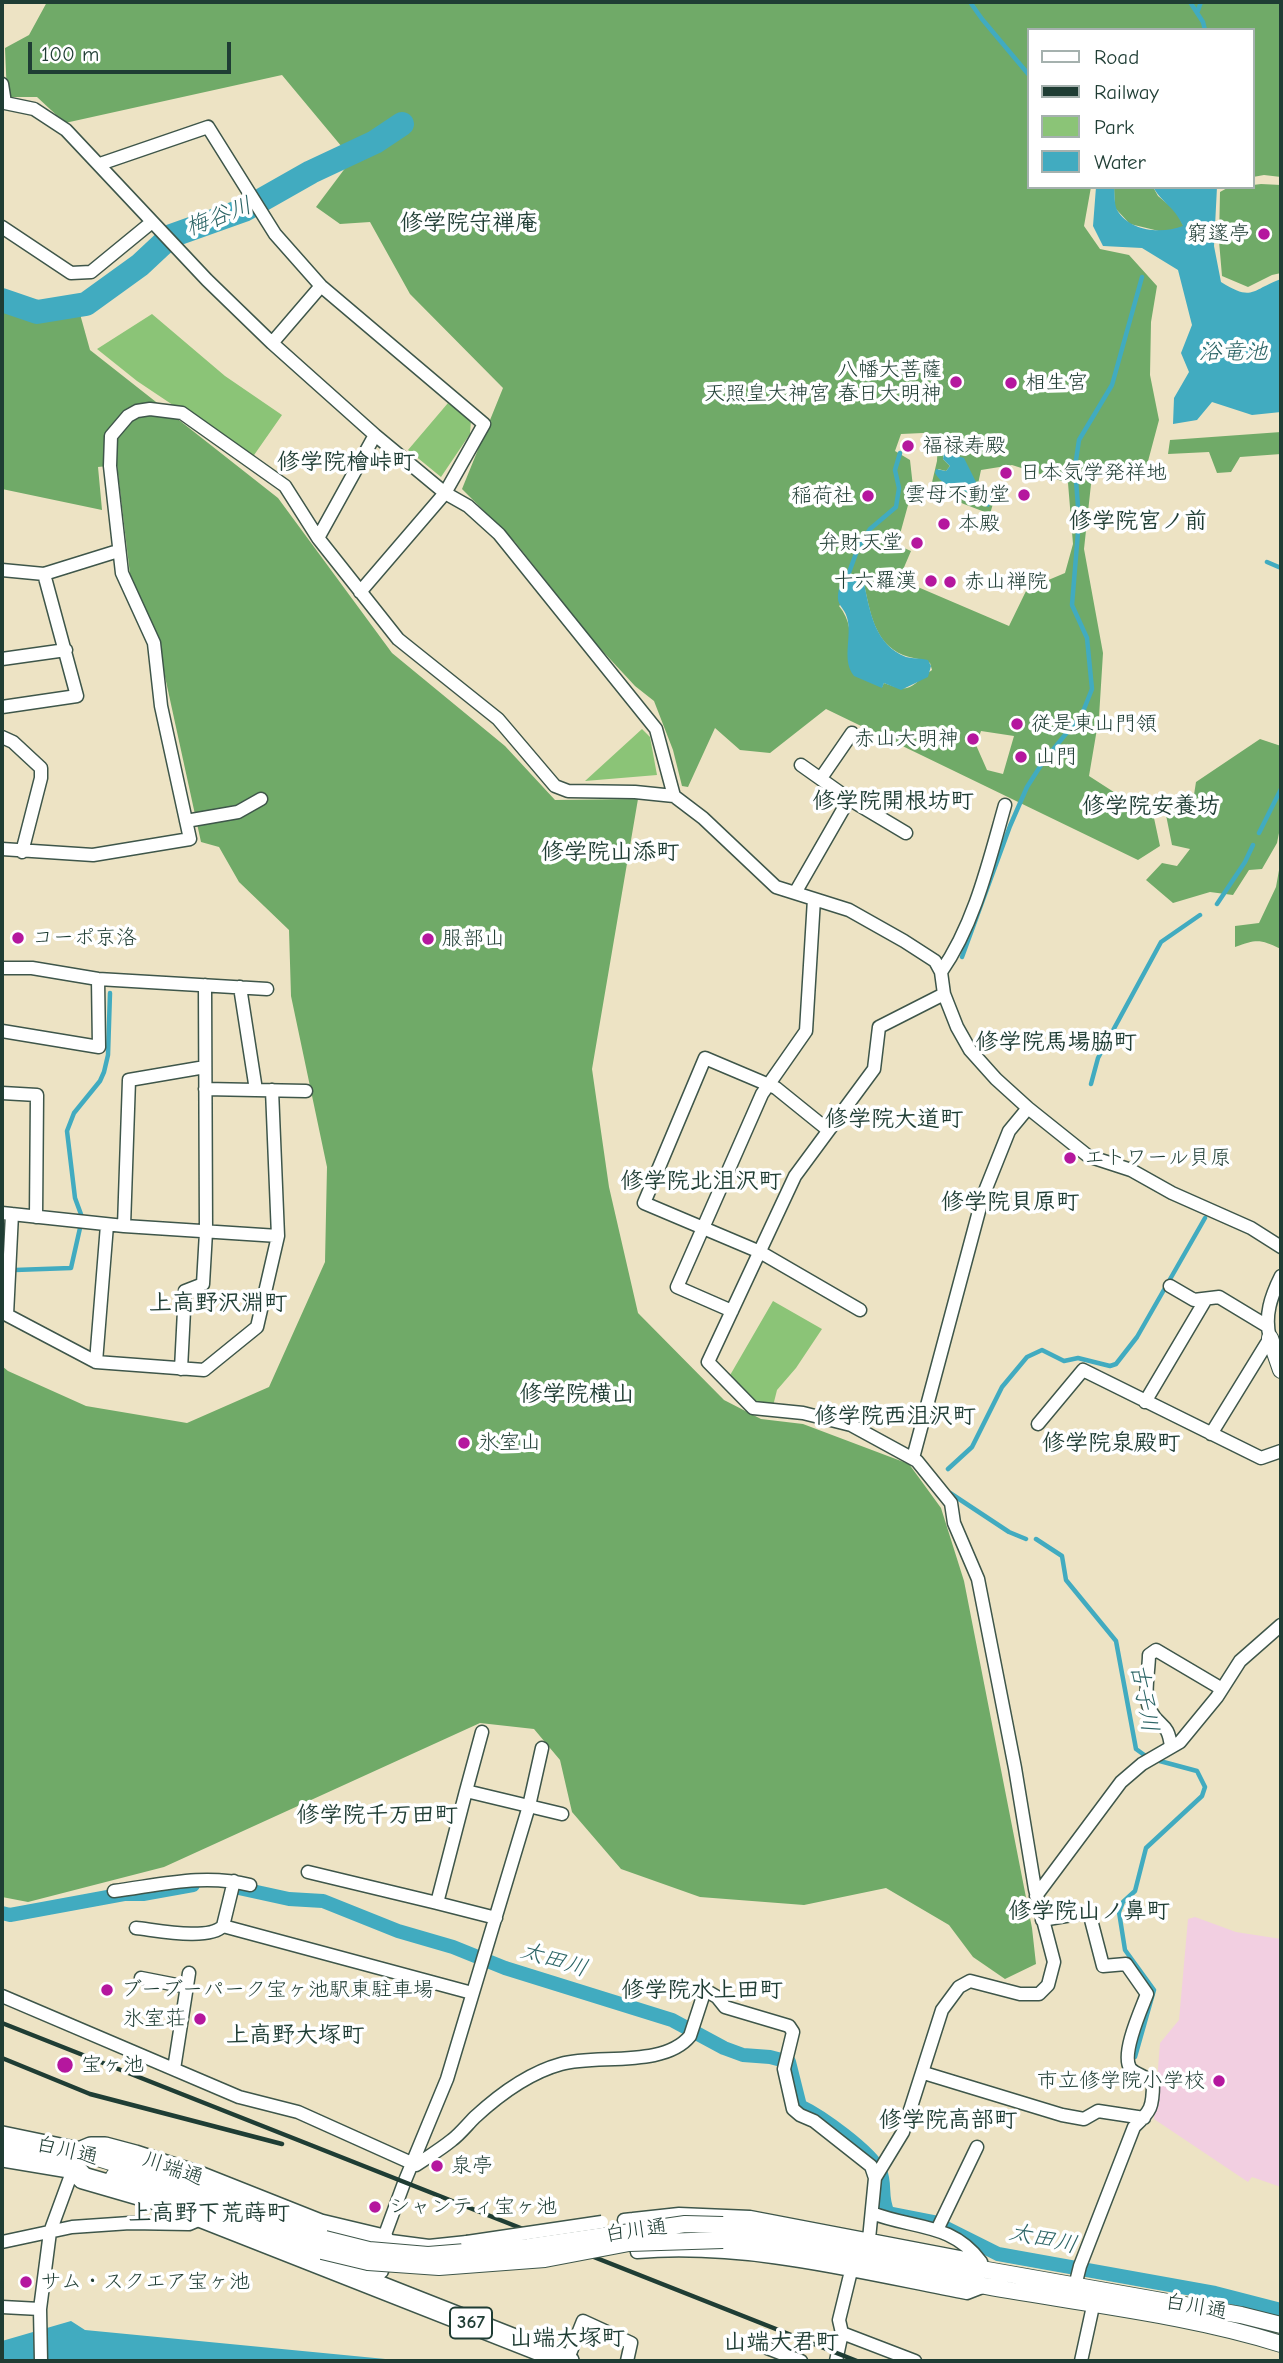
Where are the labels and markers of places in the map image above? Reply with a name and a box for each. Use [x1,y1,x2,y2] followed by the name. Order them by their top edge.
[1187,221,1250,247] place label: 窮邃亭
[1256,226,1272,242] marker: 窮邃亭
[704,357,942,407] place label: 八幡大菩薩 天照皇大神宮 春日大明神
[1025,370,1088,396] place label: 相生宮
[948,374,964,390] marker: 八幡大菩薩 天照皇大神宮 春日大明神
[1003,375,1019,391] marker: 相生宮
[922,433,1006,459] place label: 福禄寿殿
[900,438,916,454] marker: 福禄寿殿
[1020,460,1167,486] place label: 日本気学発祥地
[998,465,1014,481] marker: 日本気学発祥地
[905,482,1010,508] place label: 雲母不動堂
[791,483,854,509] place label: 稲荷社
[1016,487,1032,503] marker: 雲母不動堂
[860,488,876,504] marker: 稲荷社
[958,511,1000,537] place label: 本殿
[936,516,952,532] marker: 本殿
[819,530,903,556] place label: 弁財天堂
[909,535,925,551] marker: 弁財天堂
[833,568,917,594] place label: 十六羅漢
[964,569,1048,595] place label: 赤山禅院
[923,573,939,589] marker: 十六羅漢
[942,574,958,590] marker: 赤山禅院
[1031,711,1157,737] place label: 従是東山門領
[1009,716,1025,732] marker: 従是東山門領
[854,726,959,752] place label: 赤山大明神
[965,731,981,747] marker: 赤山大明神
[1035,744,1077,770] place label: 山門
[1013,749,1029,765] marker: 山門
[32,925,137,951] place label: コーポ京洛
[442,926,505,952] place label: 服部山
[10,930,26,946] marker: コーポ京洛
[420,931,436,947] marker: 服部山
[1084,1145,1231,1171] place label: エトワール貝原
[1062,1150,1078,1166] marker: エトワール貝原
[478,1430,541,1456] place label: 氷室山
[456,1435,472,1451] marker: 氷室山
[121,1977,434,2003] place label: ブーブーパーク宝ヶ池駅東駐車場
[99,1982,115,1998] marker: ブーブーパーク宝ヶ池駅東駐車場
[123,2006,186,2032] place label: 氷室荘
[192,2011,208,2027] marker: 氷室荘
[81,2052,144,2078] place label: 宝ヶ池
[55,2055,75,2075] marker: 宝ヶ池
[1037,2068,1205,2094] place label: 市立修学院小学校
[1211,2073,1227,2089] marker: 市立修学院小学校
[451,2153,493,2179] place label: 泉亭
[429,2158,445,2174] marker: 泉亭
[389,2194,557,2220] place label: シャンティ宝ヶ池
[367,2199,383,2215] marker: シャンティ宝ヶ池
[40,2269,250,2295] place label: サム・スクエア宝ヶ池
[18,2274,34,2290] marker: サム・スクエア宝ヶ池

